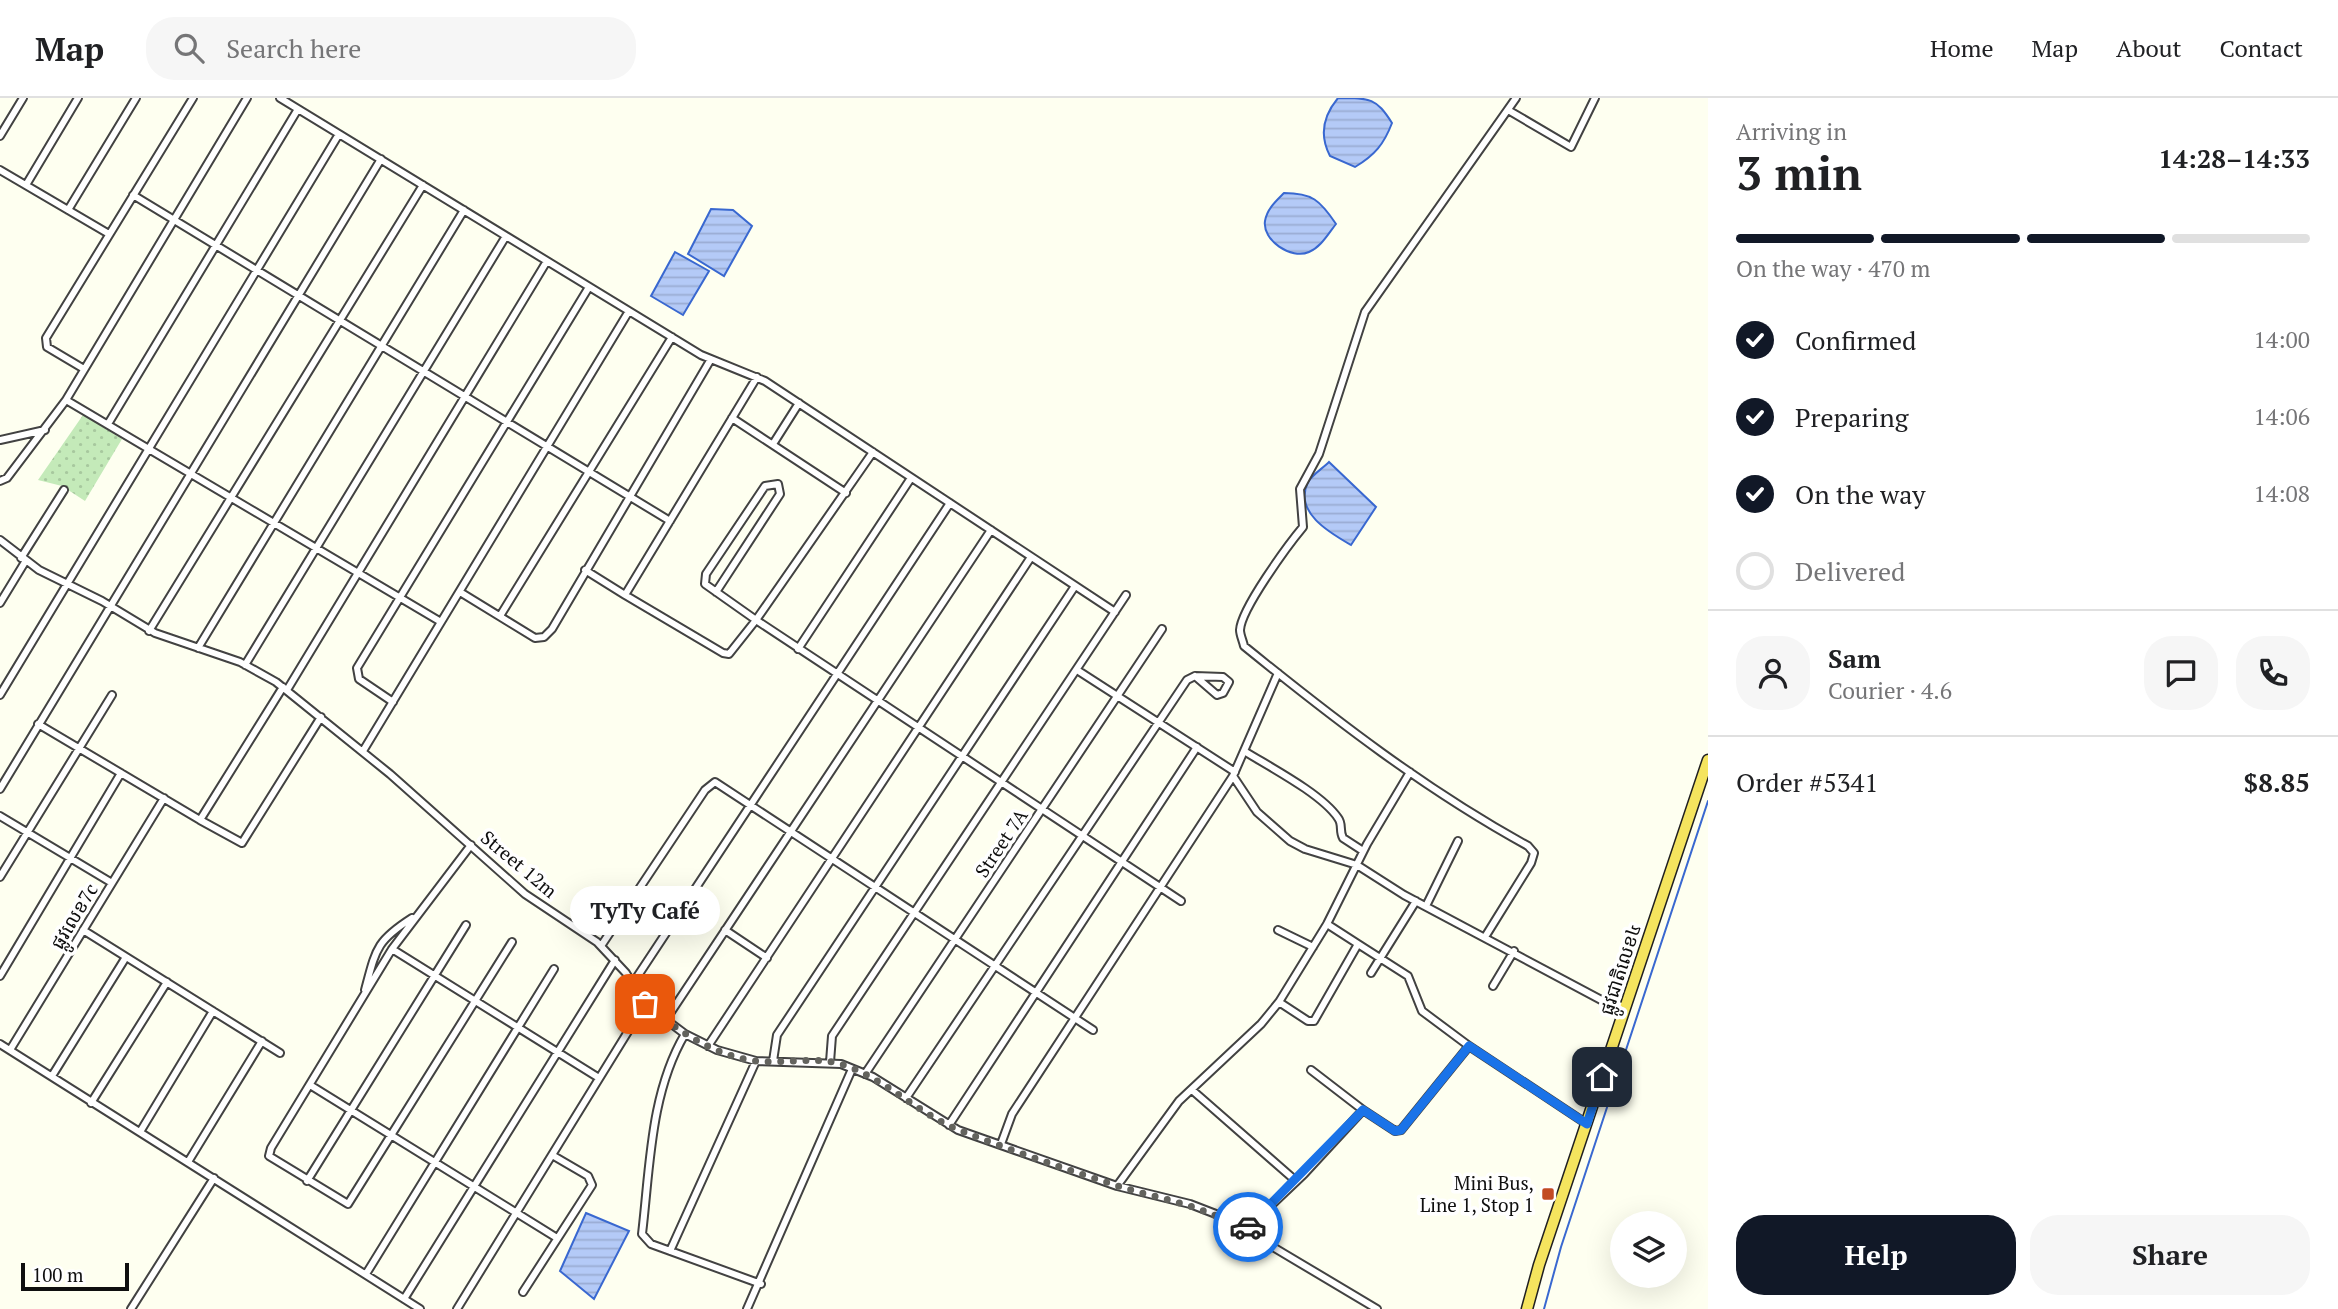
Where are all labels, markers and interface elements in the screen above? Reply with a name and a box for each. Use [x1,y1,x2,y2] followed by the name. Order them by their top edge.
[146,17,636,80] search box
[35,27,104,70] text: Map
[170,29,208,67] icon: search
[226,31,361,65] text: Search here
[1930,32,1994,64] text: Home
[2032,32,2078,64] text: Map
[2116,32,2182,64] text: About
[2220,32,2303,64] text: Contact
[1736,116,1847,147] text: Arriving in
[2158,141,2310,175] text: 14:28–14:33
[1736,142,1862,203] text: 3 min
[1736,253,1930,284] text: On the way · 470 m
[1736,321,1774,359] icon: check
[1795,323,1916,357] text: Confirmed
[2253,324,2310,355] text: 14:00
[1736,398,1774,436] icon: check
[1795,400,1908,434] text: Preparing
[2253,401,2310,432] text: 14:06
[1736,475,1774,513] icon: check
[1795,477,1926,511] text: On the way
[2253,478,2310,509] text: 14:08
[1795,554,1905,588] text: Delivered
[1736,636,1810,710] button: person
[2144,636,2218,710] button: chat
[2236,636,2310,710] button: phone
[1828,641,1881,675] text: Sam
[1828,675,1952,706] text: Courier · 4.6
[1736,765,1878,799] text: Order #5341
[2244,765,2310,799] text: $8.85
[969,804,1033,882] street label: Street 7A
[476,824,563,903] street label: Street 12m
[44,878,108,956] street label: ផ្លូវលេខ7c
[570,885,720,934] callout: TyTy Café
[590,895,700,926] text: TyTy Café
[1593,920,1651,1020] street label: ផ្លូវជាតិលេខ៤
[615,974,675,1034] pin
[626,985,664,1023] icon: bag
[1572,1047,1632,1107] pin
[1583,1058,1621,1096] icon: home
[1420,1170,1534,1217] place label: Mini Bus, Line 1, Stop 1
[1540,1186,1556,1202] marker: Mini Bus, Line 1, Stop 1
[1213,1192,1283,1262] courier
[1229,1208,1267,1246] icon: car
[1610,1211,1687,1288] map controls
[1610,1211,1687,1288] button: layers
[1736,1215,2016,1295] button: Help
[2030,1215,2310,1295] button: Share
[21,1260,130,1292] scale bar
[32,1262,83,1287] text: 100 m

